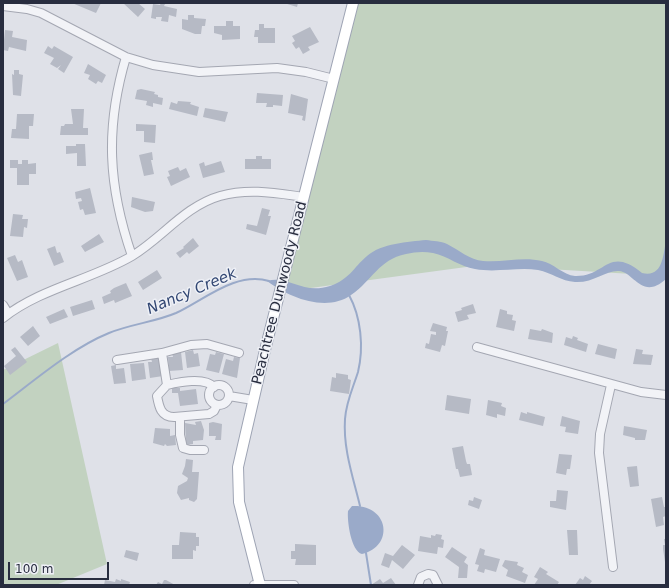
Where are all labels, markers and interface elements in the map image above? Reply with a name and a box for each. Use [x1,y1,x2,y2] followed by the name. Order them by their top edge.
[249,200,311,386] street label: Peachtree Dunwoody Road
[144,265,240,319] water label: Nancy Creek
[10,554,111,580] scale bar
[15,562,53,576] text: 100 m

